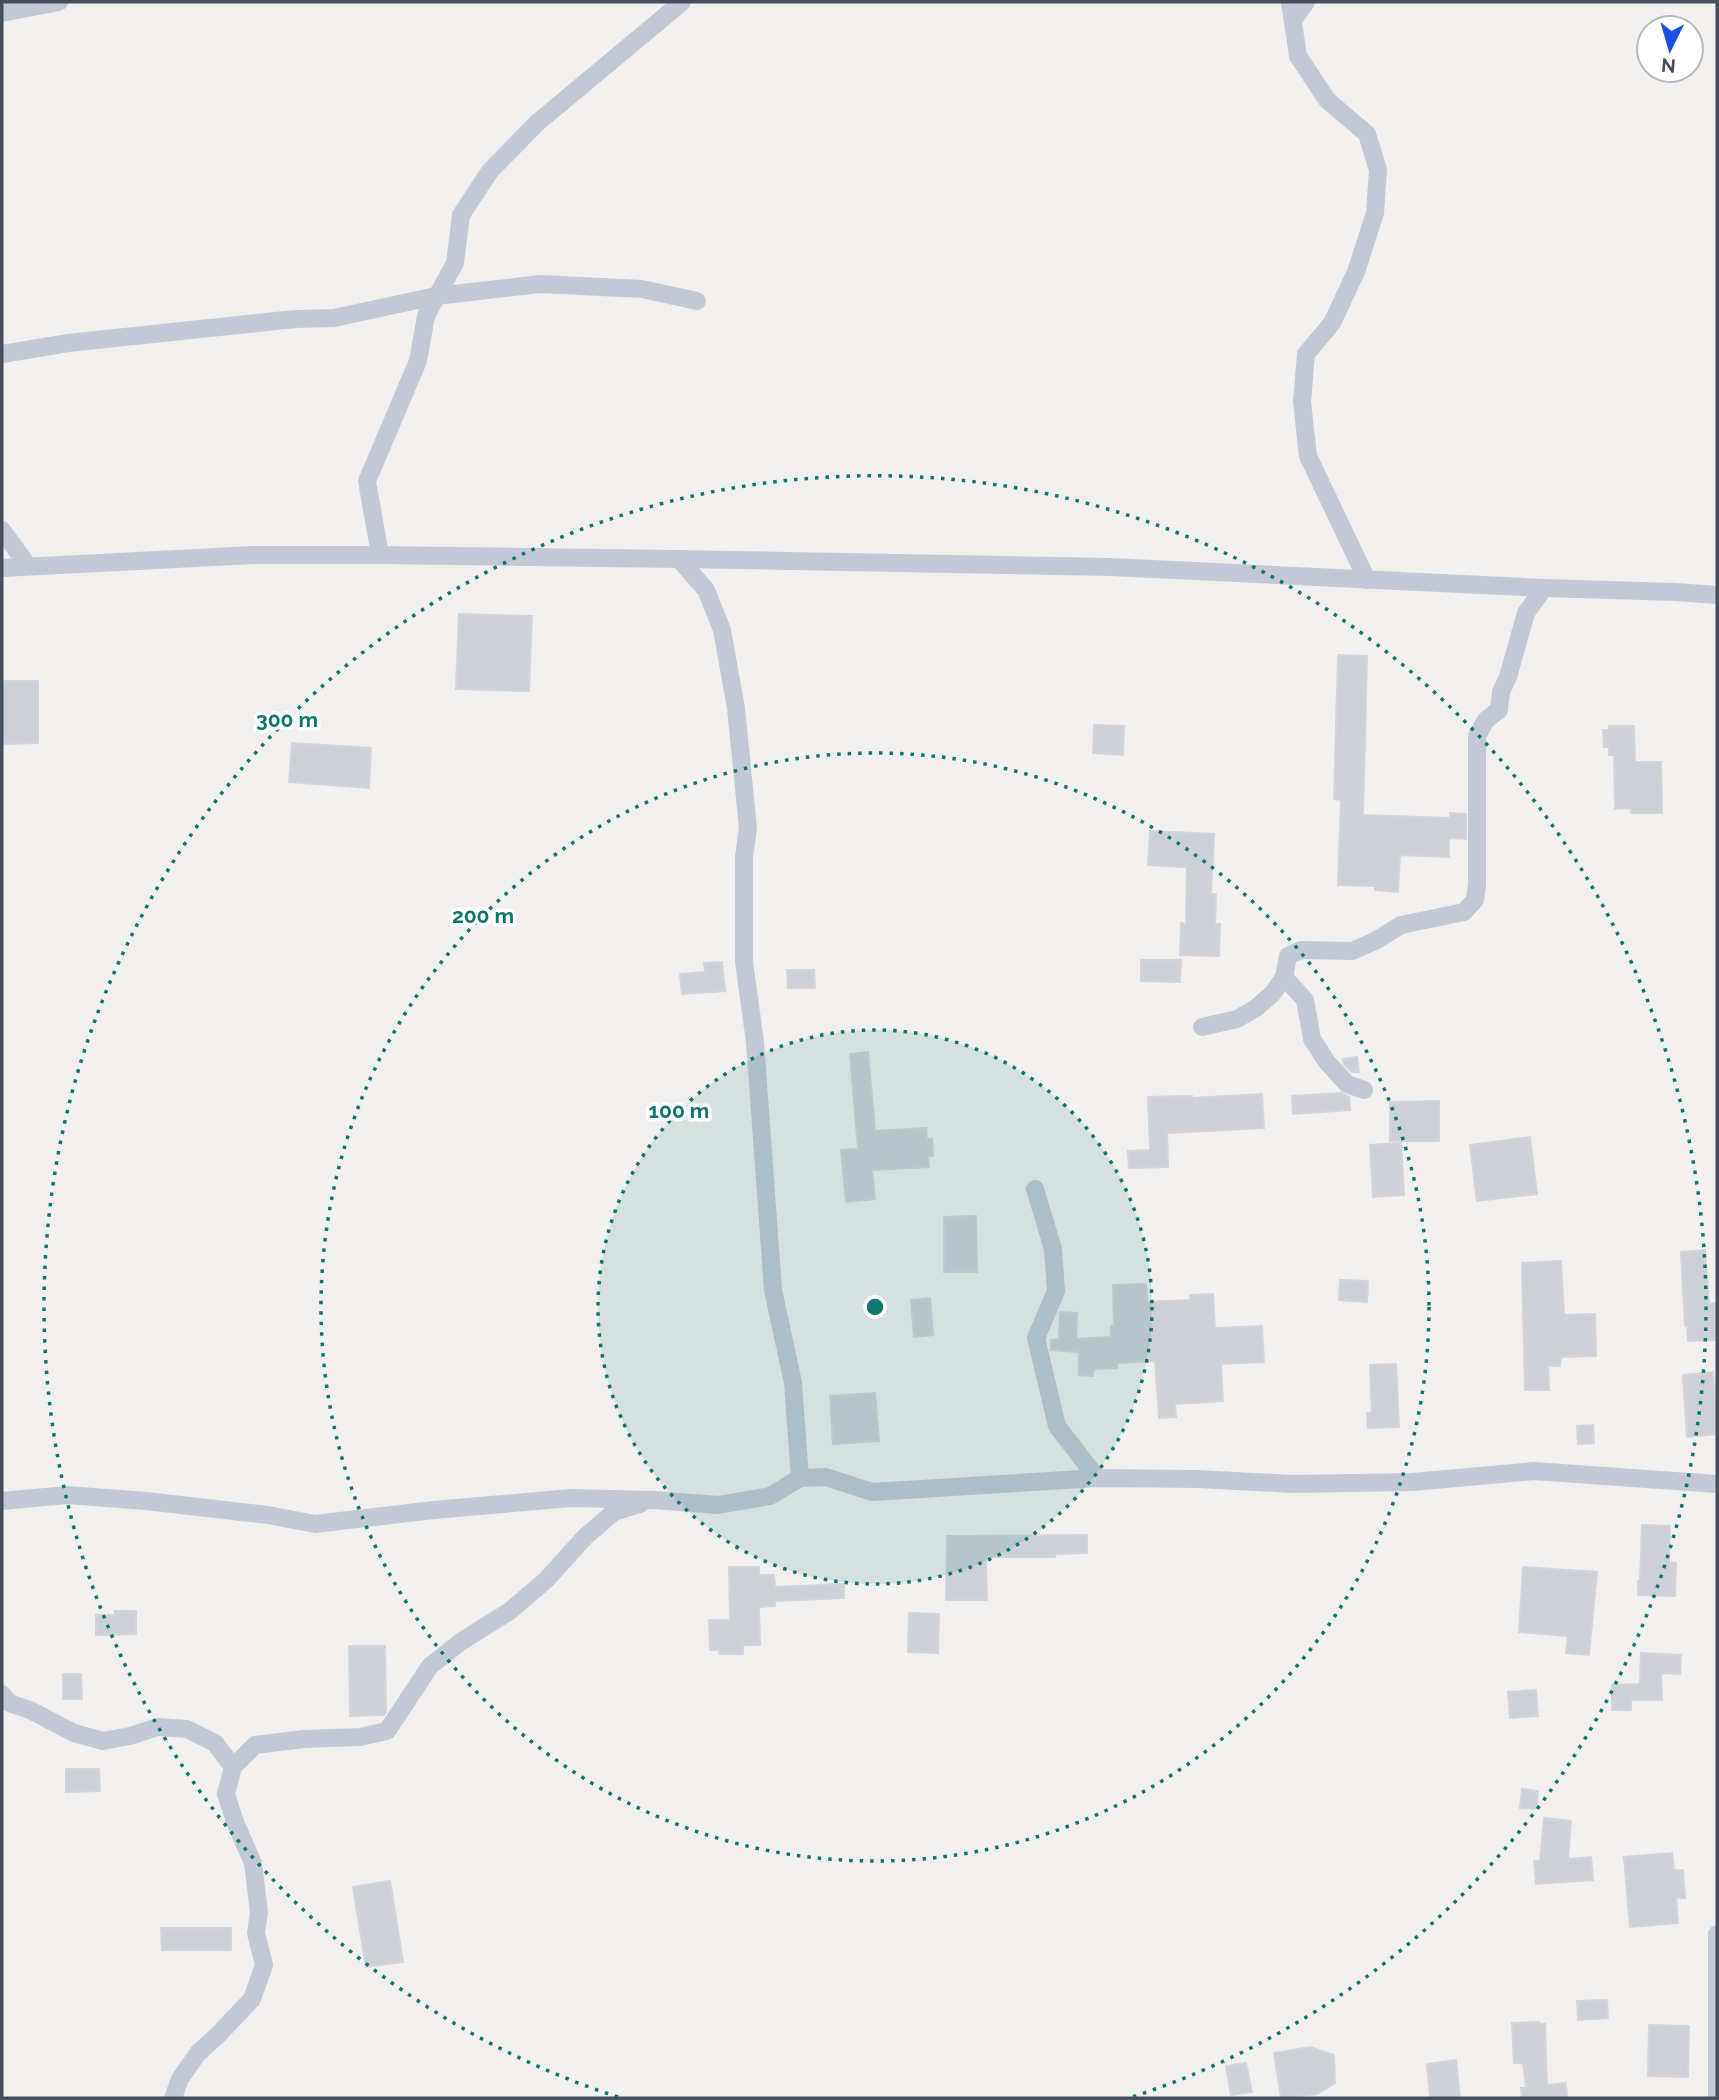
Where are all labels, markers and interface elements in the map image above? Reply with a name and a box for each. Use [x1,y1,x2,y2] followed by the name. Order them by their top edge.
[1635,14,1705,84] north arrow
[1660,54,1677,78] text: N
[256,707,318,732] text: 300 m
[452,903,514,928] text: 200 m
[649,1098,709,1123] text: 100 m
[863,1295,887,1319] centre of rings

